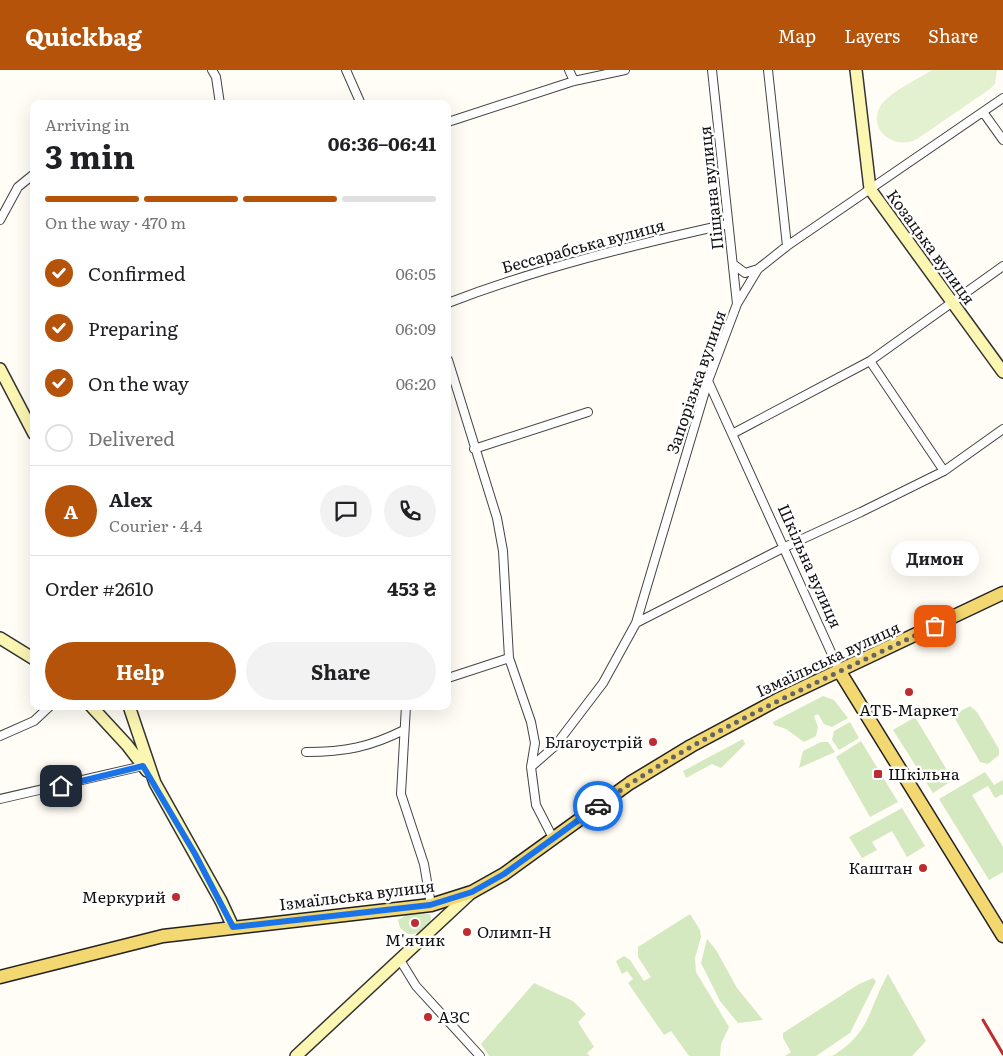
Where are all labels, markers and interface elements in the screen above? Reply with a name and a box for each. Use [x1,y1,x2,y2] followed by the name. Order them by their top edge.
[25,18,142,53] text: Quickbag
[778,22,816,49] text: Map
[844,22,900,49] text: Layers
[928,22,978,49] text: Share
[45,112,130,136] text: Arriving in
[692,125,728,251] street label: Піщана вулиця
[328,129,436,157] text: 06:36–06:41
[45,131,135,179] text: 3 min
[882,184,982,309] street label: Козацька вулиця
[45,210,186,234] text: On the way · 470 m
[499,212,667,278] street label: Бессарабська вулиця
[45,259,73,287] icon: check
[88,259,186,287] text: Confirmed
[395,261,436,285] text: 06:05
[659,307,731,457] street label: Запорізька вулиця
[45,314,73,342] icon: check
[88,314,178,342] text: Preparing
[395,316,436,340] text: 06:09
[45,369,73,397] icon: check
[88,369,189,397] text: On the way
[396,371,436,395] text: 06:20
[88,424,175,452] text: Delivered
[109,485,152,513] text: Alex
[320,485,372,537] button: chat
[384,485,436,537] button: phone
[64,497,78,525] text: A
[773,500,849,632] street label: Шкільна вулиця
[109,513,202,537] text: Courier · 4.4
[891,541,979,576] callout: Димон
[906,546,964,570] text: Димон
[45,574,154,602] text: Order #2610
[387,574,436,602] text: 453 ₴
[914,605,956,647] pin
[921,612,949,640] icon: bag
[752,614,904,702] street label: Ізмаїльська вулиця
[45,642,236,700] button: Help
[246,642,436,700] button: Share
[903,686,915,698] marker: АТБ-Маркет
[859,697,959,721] place label: АТБ-Маркет
[545,729,643,753] place label: Благоустрій
[647,736,659,748] marker: Благоустрій
[888,761,960,785] place label: Шкільна
[40,765,82,807] pin
[872,768,884,780] marker: Шкільна
[47,772,75,800] icon: home
[573,781,623,831] courier
[584,792,612,820] icon: car
[849,855,913,879] place label: Каштан
[917,862,929,874] marker: Каштан
[278,873,436,915] street label: Ізмаїльська вулиця
[82,884,166,908] place label: Меркурий
[170,891,182,903] marker: Меркурий
[409,917,421,929] marker: М'ячик
[477,919,552,943] place label: Олимп-Н
[461,926,473,938] marker: Олимп-Н
[385,927,445,951] place label: М'ячик
[438,1004,470,1028] place label: АЗС
[422,1011,434,1023] marker: АЗС

